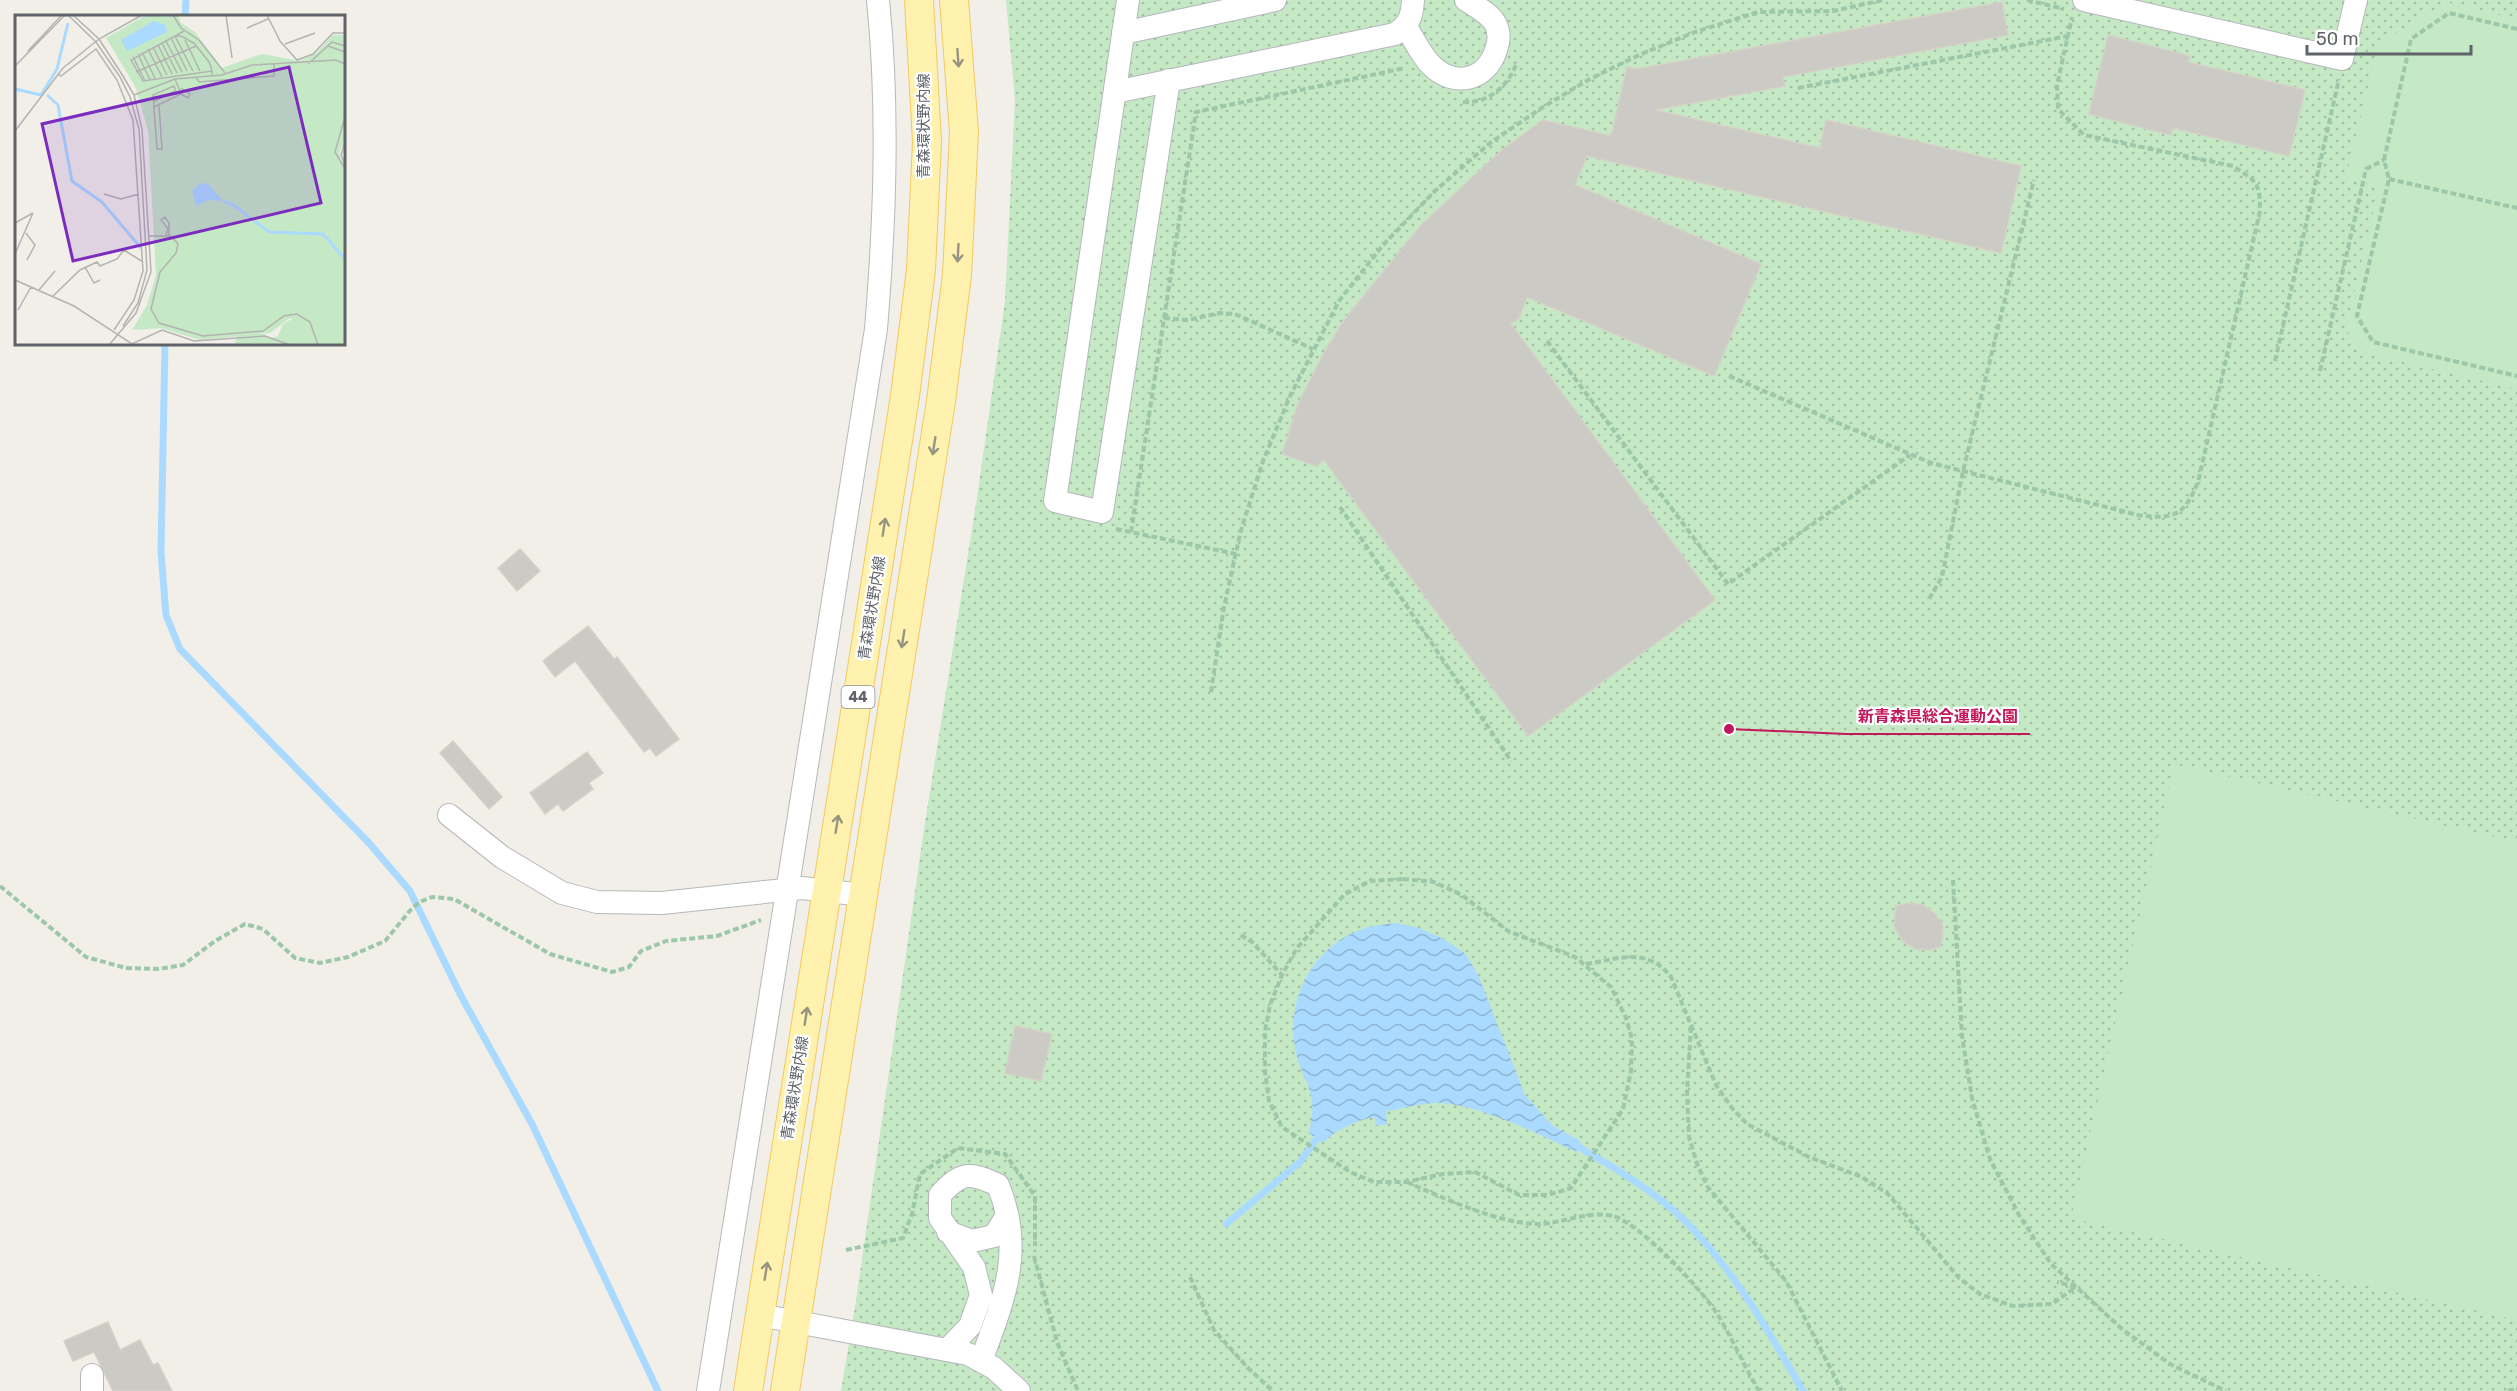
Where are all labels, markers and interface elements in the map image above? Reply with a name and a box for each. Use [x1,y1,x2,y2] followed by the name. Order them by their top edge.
[15,15,345,345] inset map
[2307,18,2470,56] scale bar
[2316,28,2359,50] text: 50 m
[953,48,964,68] one-way arrow
[915,73,933,179] street label: 青森環状野内線
[952,243,963,263] one-way arrow
[928,436,939,456] one-way arrow
[879,518,890,538] one-way arrow
[855,555,889,661] street label: 青森環状野内線
[897,629,908,648] one-way arrow
[842,686,874,708] road number: 44
[1846,700,2030,734] callout: 新青森県総合運動公園
[1858,707,2018,726] text: 新青森県総合運動公園
[832,814,843,834] one-way arrow
[801,1007,812,1026] one-way arrow
[778,1035,812,1141] street label: 青森環状野内線
[761,1262,772,1281] one-way arrow

